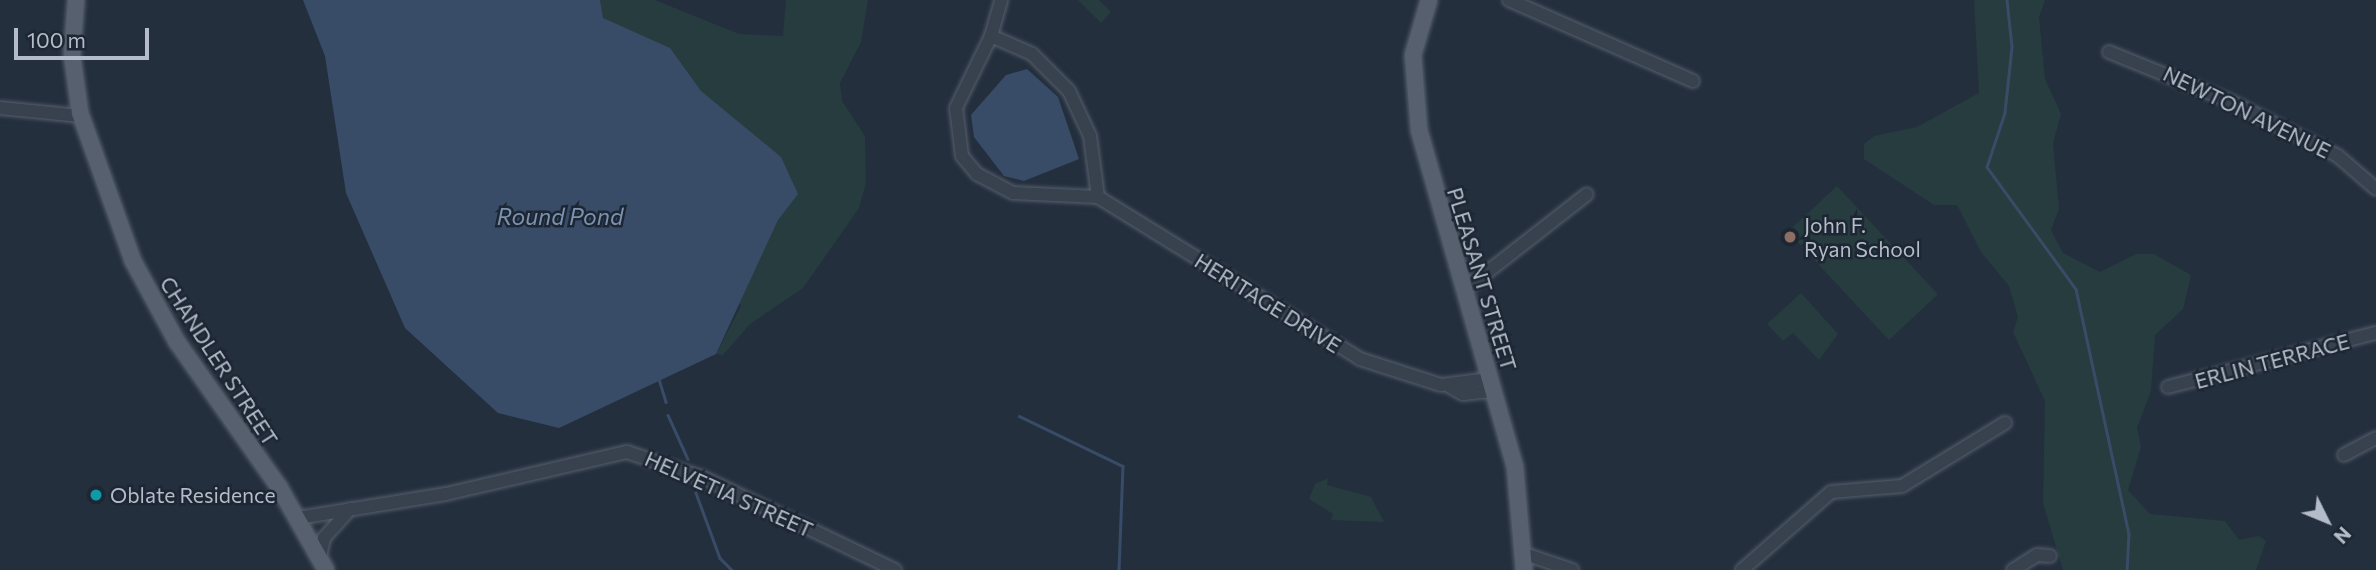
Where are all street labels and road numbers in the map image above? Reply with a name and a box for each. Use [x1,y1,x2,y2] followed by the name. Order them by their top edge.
[2159,61,2335,163] street label: NEWTON AVENUE
[1442,184,1522,374] street label: PLEASANT STREET
[1190,248,1346,358] street label: HERITAGE DRIVE
[155,272,283,450] street label: CHANDLER STREET
[2192,328,2352,394] street label: ERLIN TERRACE
[641,446,817,542] street label: HELVETIA STREET

